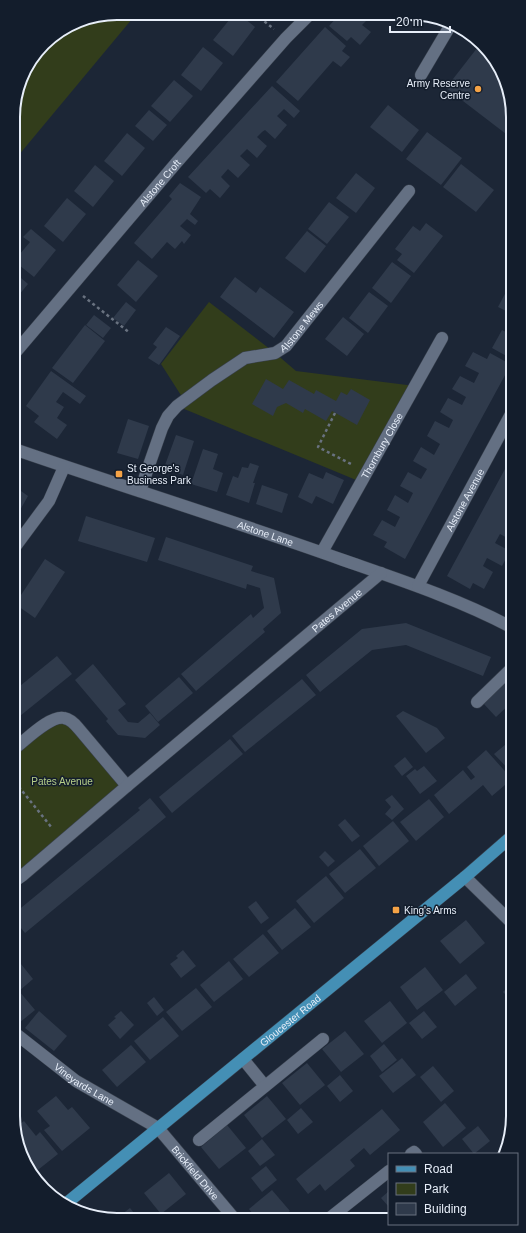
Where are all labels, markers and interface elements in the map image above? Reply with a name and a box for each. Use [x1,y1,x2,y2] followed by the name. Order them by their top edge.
[390,8,450,34] scale bar
[396,15,423,29] text: 20 m
[407,78,470,101] place label: Army Reserve Centre
[473,84,483,94] marker: Army Reserve Centre
[137,157,183,208] street label: Alstone Croft
[278,299,325,354] street label: Alstone Mews
[359,410,405,481] street label: Thornbury Close
[127,463,192,486] place label: St George's Business Park
[443,466,486,533] street label: Alstone Avenue
[114,469,124,479] marker: St George's Business Park
[236,518,295,548] street label: Alstone Lane
[309,586,364,634] street label: Pates Avenue
[31,776,93,787] park label: Pates Avenue
[391,905,401,915] marker: King's Arms
[404,905,456,916] place label: King's Arms
[258,992,323,1048] street label: Gloucester Road
[52,1061,117,1108] street label: Vineyards Lane
[170,1143,222,1202] street label: Brickfield Drive
[388,1153,518,1225] legend
[424,1162,453,1176] text: Road
[424,1182,450,1196] text: Park
[424,1202,467,1216] text: Building

